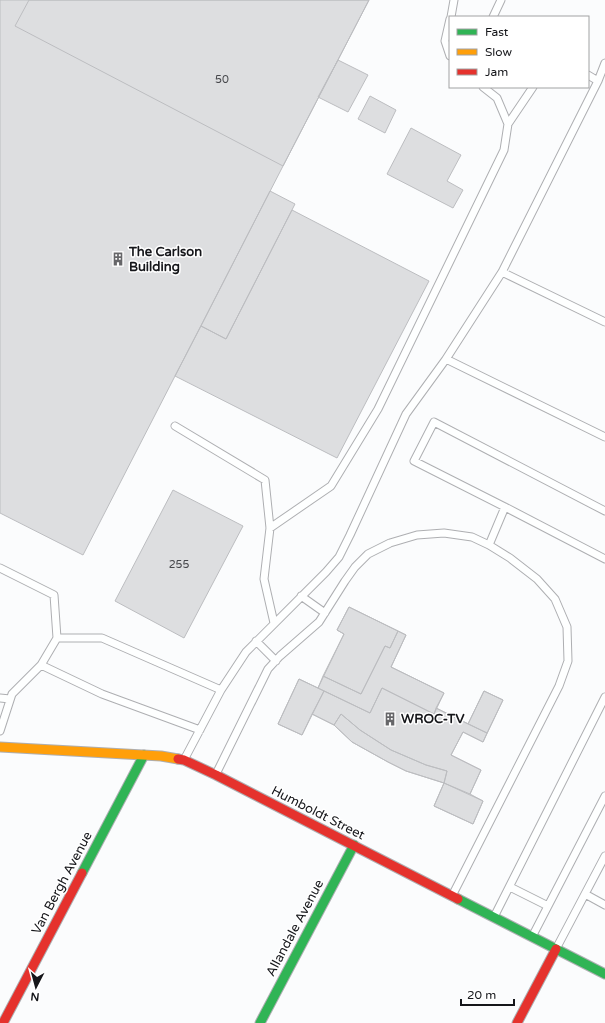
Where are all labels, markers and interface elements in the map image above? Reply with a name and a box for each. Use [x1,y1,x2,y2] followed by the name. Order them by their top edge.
[449,16,589,88] legend
[485,25,509,39] text: Fast
[485,45,512,59] text: Slow
[485,65,508,79] text: Jam
[215,73,229,86] house number: 50
[128,244,202,275] place label: The Carlson Building
[110,251,126,267] building icon: The Carlson Building
[169,558,189,571] house number: 255
[382,711,398,727] building icon: WROC-TV
[401,711,465,727] place label: WROC-TV
[269,783,367,843] street label: Humboldt Street
[28,829,96,937] street label: Van Bergh Avenue
[263,877,327,979] street label: Allandale Avenue
[16,967,56,1007] north arrow
[461,981,514,1007] scale bar
[467,988,496,1002] text: 20 m
[30,990,40,1003] text: N

